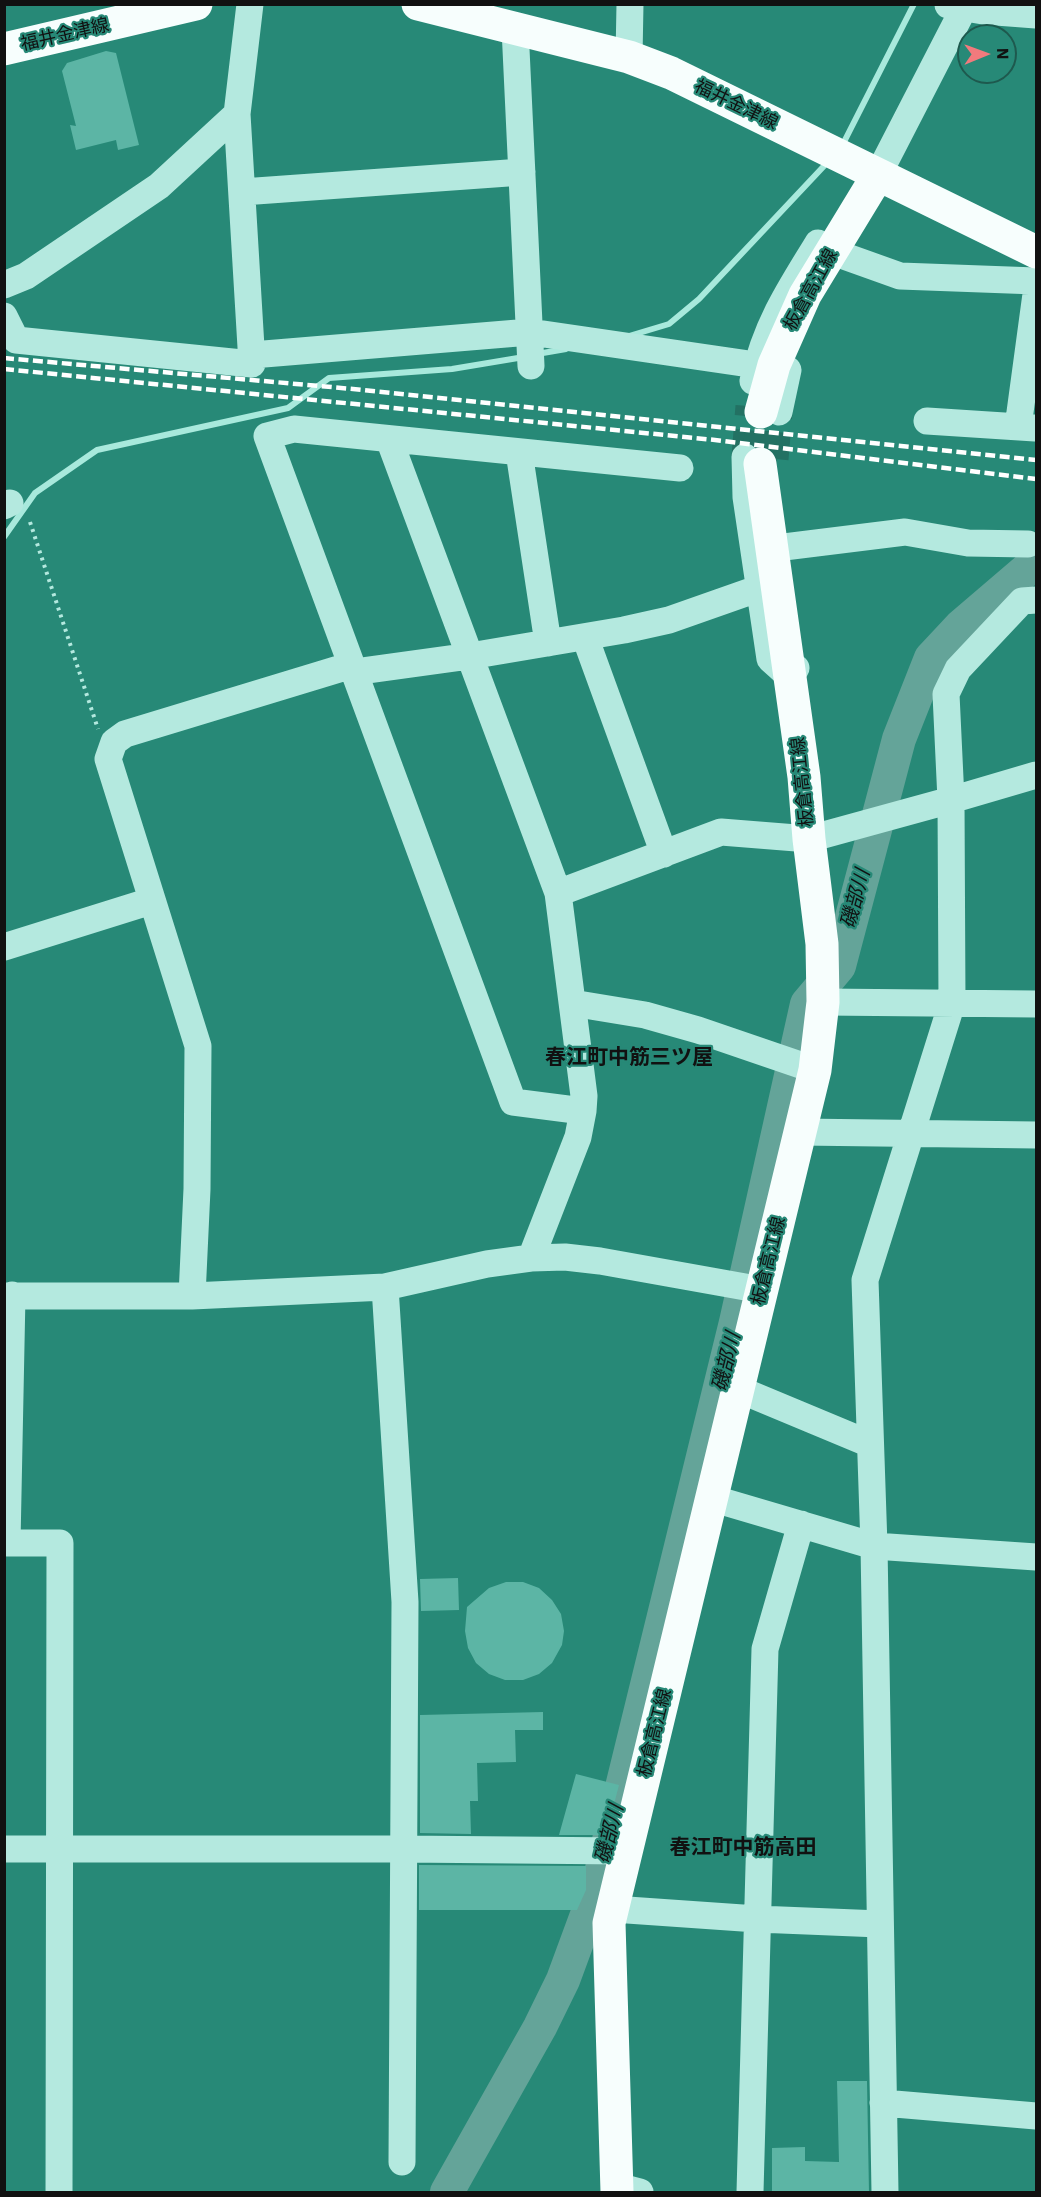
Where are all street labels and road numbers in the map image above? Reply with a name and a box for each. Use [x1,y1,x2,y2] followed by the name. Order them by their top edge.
[19,14,111,56] street label: 福井金津線
[691,76,781,134] street label: 福井金津線
[780,245,842,335] street label: 板倉高江線
[788,736,818,828] street label: 板倉高江線
[748,1215,790,1307] street label: 板倉高江線
[634,1687,676,1779] street label: 板倉高江線

